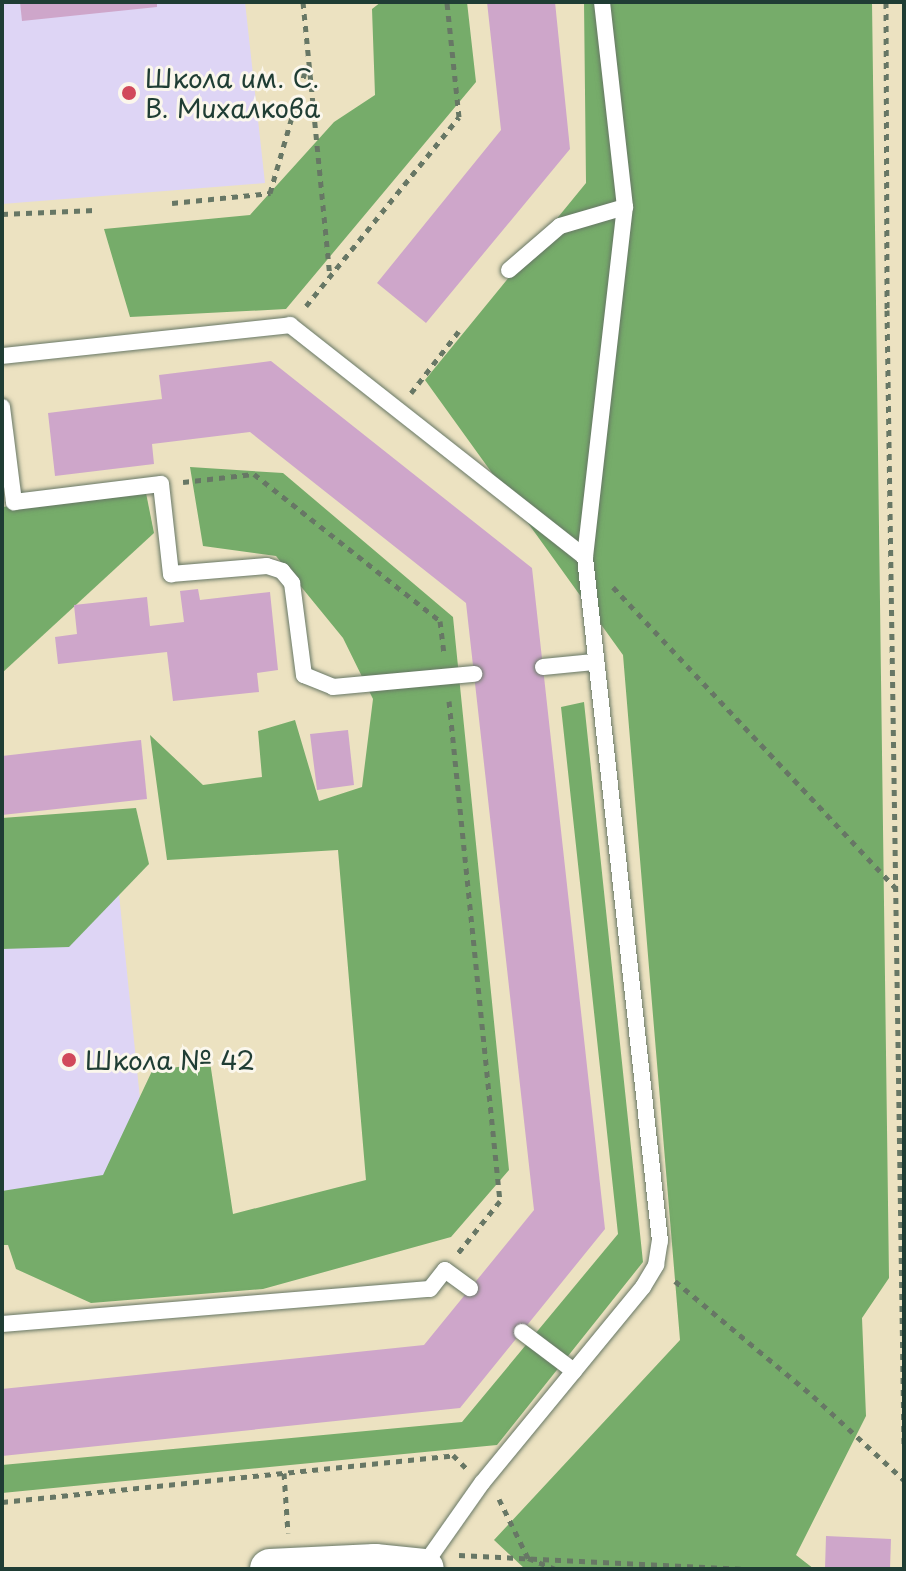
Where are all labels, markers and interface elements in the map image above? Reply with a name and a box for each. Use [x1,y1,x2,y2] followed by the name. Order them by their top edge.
[145,62,321,124] place label: Школа им. С. В. Михалкова
[120,84,138,102] marker: Школа им. С. В. Михалкова
[85,1044,256,1076] place label: Школа № 42
[60,1051,78,1069] marker: Школа № 42

